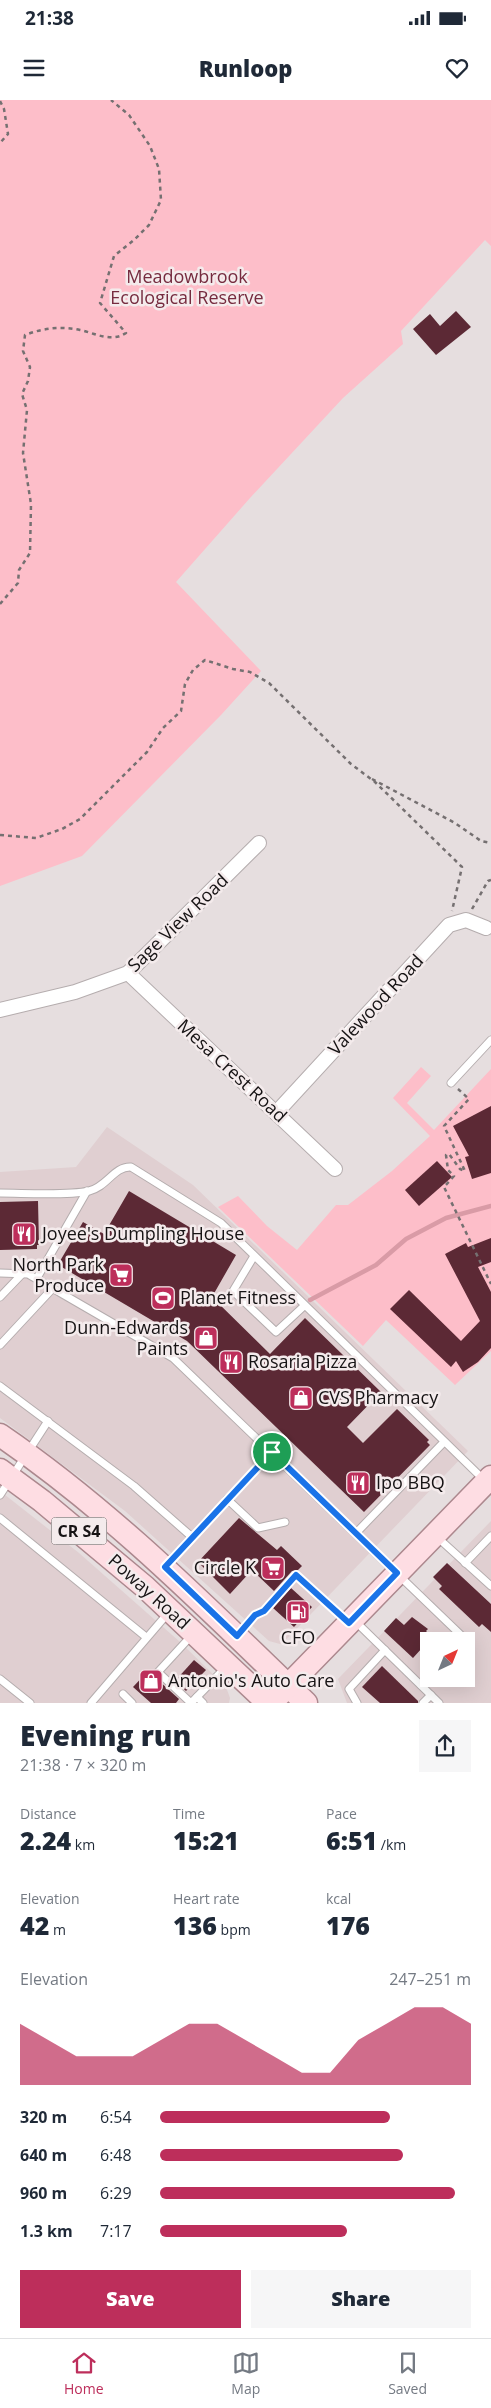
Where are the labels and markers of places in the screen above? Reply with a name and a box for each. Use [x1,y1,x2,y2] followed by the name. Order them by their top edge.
[11,1221,37,1247] restaurant icon: Joyee's Dumpling House
[40,1221,244,1245] place label: Joyee's Dumpling House
[12,1252,105,1297] place label: North Park Produce
[108,1262,134,1288] supermarket icon: North Park Produce
[150,1285,176,1311] sports icon: Planet Fitness
[180,1285,296,1309] place label: Planet Fitness
[64,1315,188,1360] place label: Dunn-Edwards Paints
[193,1325,219,1351] shop icon: Dunn-Edwards Paints
[218,1349,244,1375] restaurant icon: Rosaria Pizza
[248,1349,357,1373] place label: Rosaria Pizza
[288,1385,314,1411] shop icon: CVS Pharmacy
[318,1385,439,1409] place label: CVS Pharmacy
[251,1431,293,1473] pin
[345,1470,371,1496] restaurant icon: Ipo BBQ
[376,1470,445,1494] place label: Ipo BBQ
[194,1555,257,1579] place label: Circle K
[260,1555,286,1581] supermarket icon: Circle K
[285,1599,311,1625] fuel station icon: CFO
[281,1625,315,1649] place label: CFO
[138,1668,164,1694] shop icon: Antonio's Auto Care
[168,1668,334,1692] place label: Antonio's Auto Care

